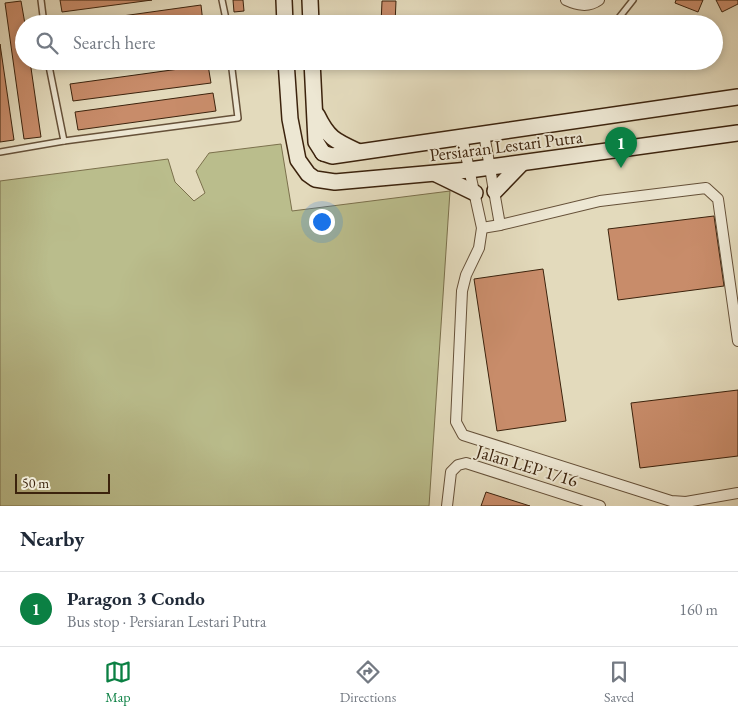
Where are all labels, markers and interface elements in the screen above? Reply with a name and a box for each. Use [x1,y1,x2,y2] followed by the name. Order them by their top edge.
[15,15,723,70] search box
[33,29,61,57] icon: search
[73,30,155,55] text: Search here
[428,125,585,166] street label: Persiaran Lestari Putra
[605,127,637,168] pin: 1
[309,209,335,235] your location
[472,439,581,492] street label: Jalan LEP 1/16
[15,471,110,494] scale bar
[22,474,49,492] text: 50 m
[20,525,84,552] text: Nearby
[67,586,205,611] text: Paragon 3 Condo
[32,599,40,620] text: 1
[679,599,718,620] text: 160 m
[67,611,266,632] text: Bus stop · Persiaran Lestari Putra
[104,658,132,706] tab: Map
[340,658,396,706] tab: Directions
[604,658,634,706] tab: Saved

